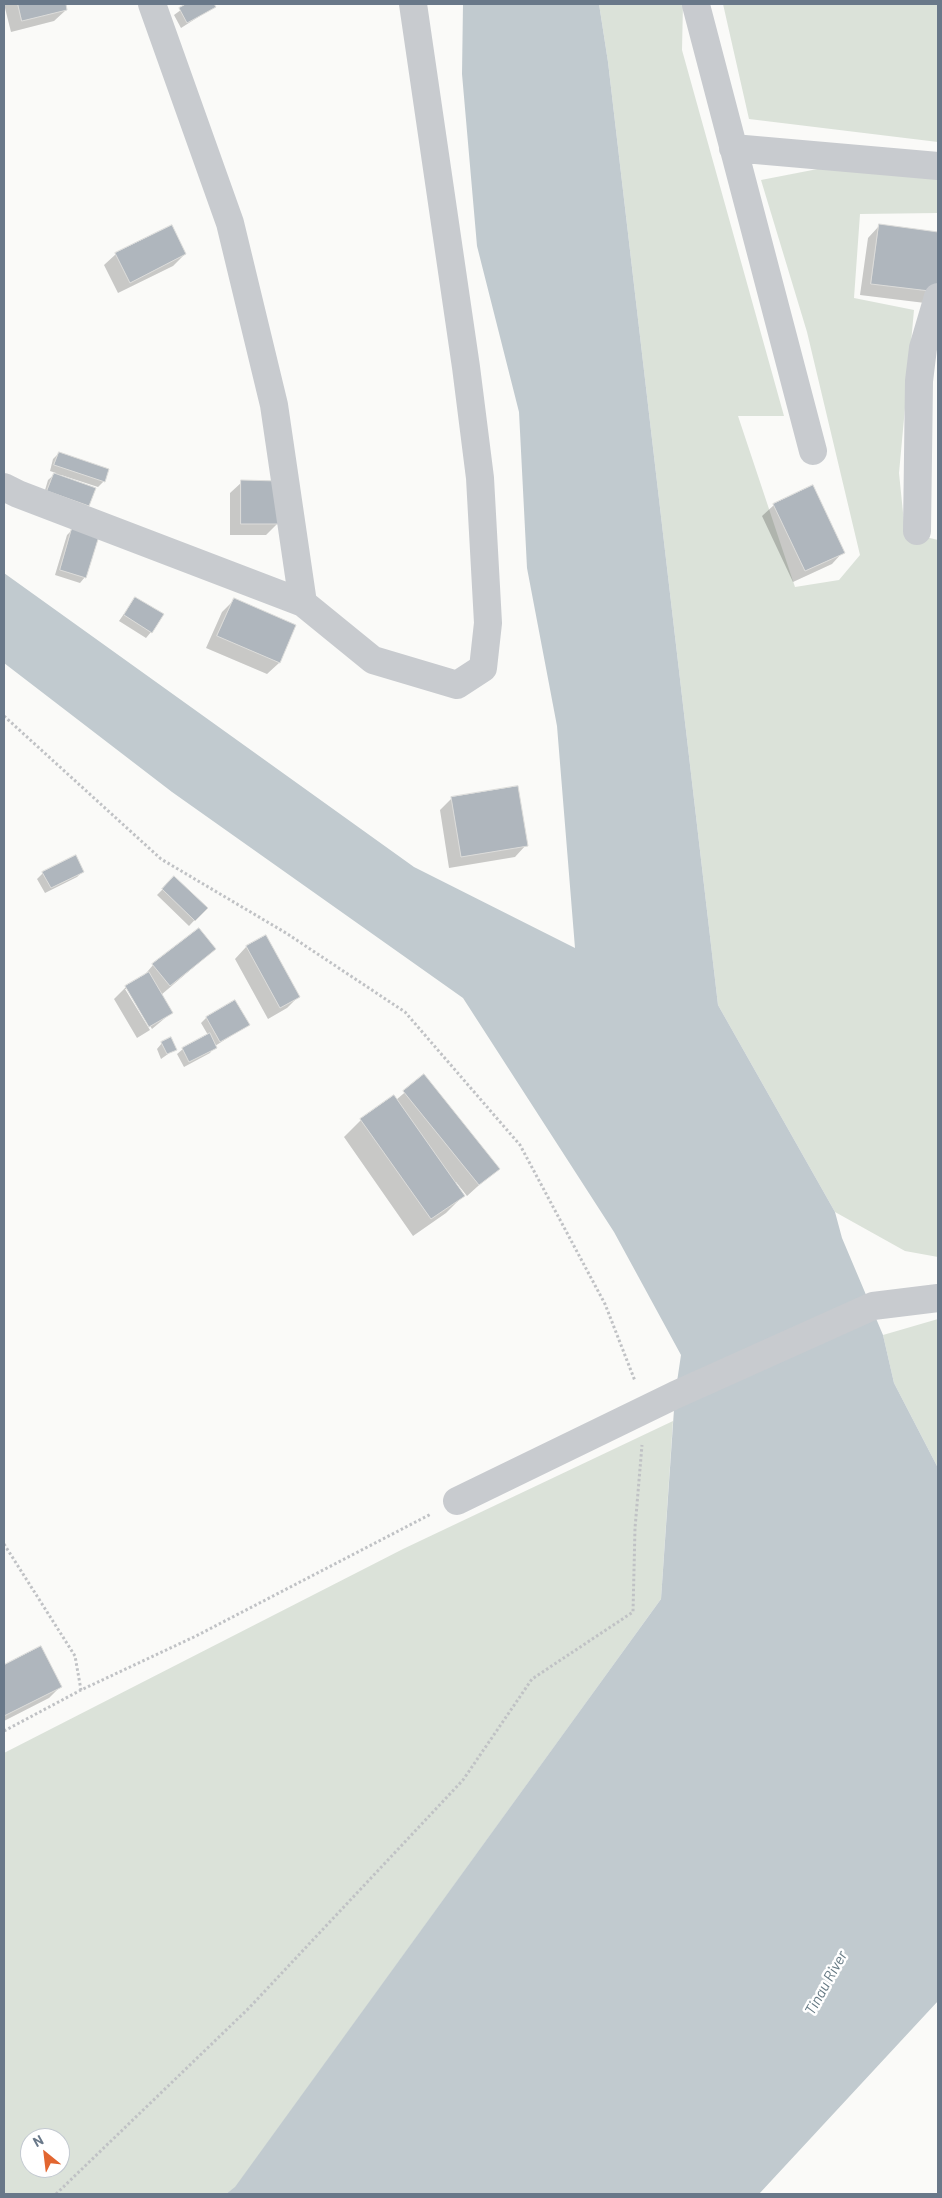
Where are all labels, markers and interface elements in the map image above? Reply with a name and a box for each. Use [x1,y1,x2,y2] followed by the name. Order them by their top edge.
[801,1948,851,2018] water label: Tinau River
[20,2128,70,2178] north arrow
[30,2131,46,2150] text: N

